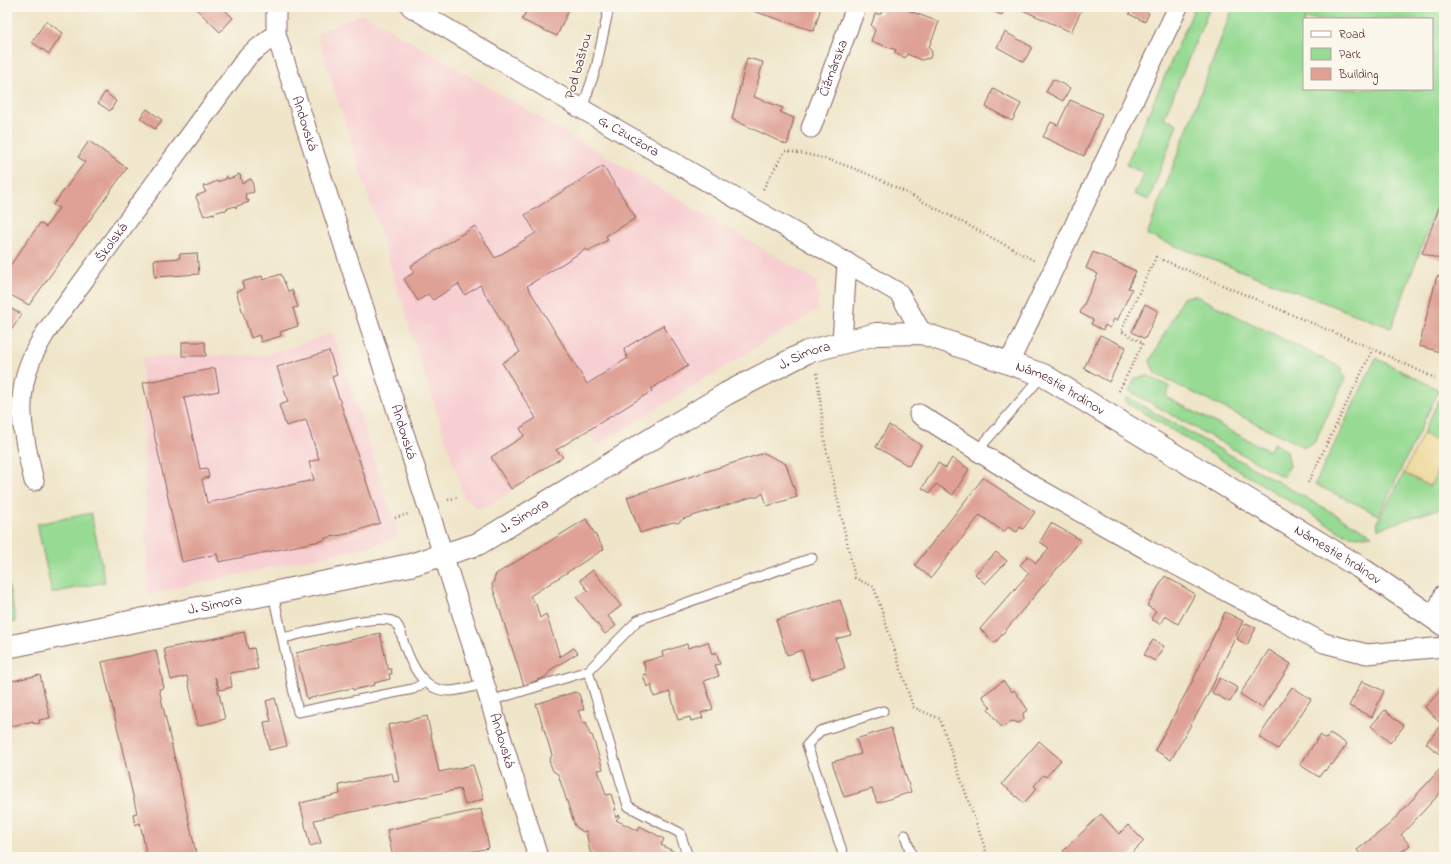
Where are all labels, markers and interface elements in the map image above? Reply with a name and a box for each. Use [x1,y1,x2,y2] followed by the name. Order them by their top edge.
[1303,18,1433,90] legend
[1339,26,1365,44] text: Road
[560,30,598,102] street label: Pod baštou
[813,37,853,99] street label: Čižmárska
[1339,46,1361,64] text: Park
[1338,66,1378,85] text: Building
[286,93,323,154] street label: Andovská
[594,110,663,162] street label: G. Czuczora
[90,218,133,267] street label: Školská
[775,336,833,376] street label: J. Simora
[1013,356,1109,421] street label: Námestie hrdinov
[385,402,422,462] street label: Andovská
[495,493,553,539] street label: J. Simora
[1290,520,1386,590] street label: Námestie hrdinov
[186,589,244,620] street label: J. Simora
[484,711,521,771] street label: Andovská

